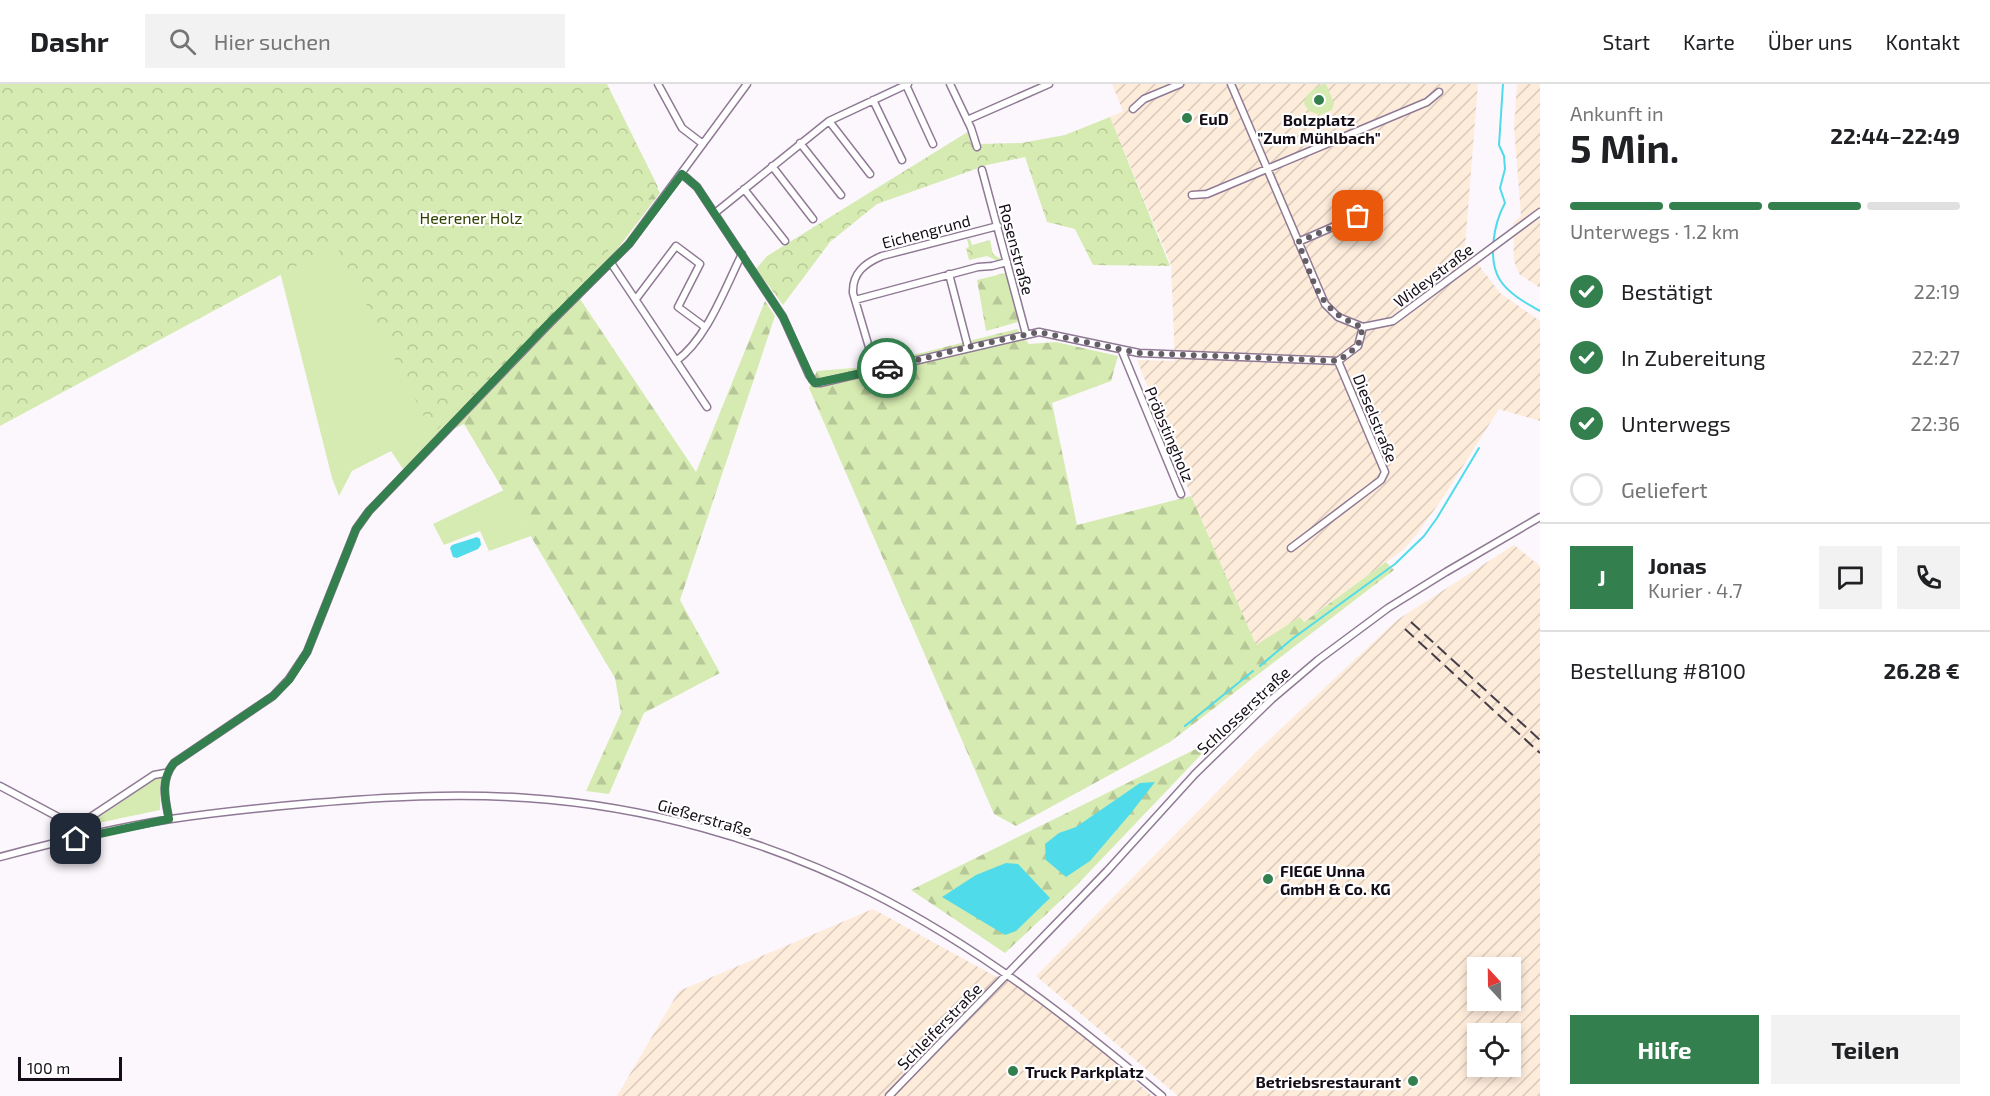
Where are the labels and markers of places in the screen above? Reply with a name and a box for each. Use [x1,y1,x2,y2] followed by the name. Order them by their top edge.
[1312,93,1326,107] marker: Bolzplatz "Zum Mühlbach"
[1199,109,1229,128] place label: EuD
[1257,110,1381,147] place label: Bolzplatz "Zum Mühlbach"
[1180,111,1194,125] marker: EuD
[1332,190,1383,241] pin
[50,813,101,864] pin
[1280,861,1391,898] place label: FIEGE Unna GmbH & Co. KG
[1261,872,1275,886] marker: FIEGE Unna GmbH & Co. KG
[1025,1062,1144,1081] place label: Truck Parkplatz
[1006,1064,1020,1078] marker: Truck Parkplatz
[1255,1072,1401,1091] place label: Betriebsrestaurant
[1406,1074,1420,1088] marker: Betriebsrestaurant

